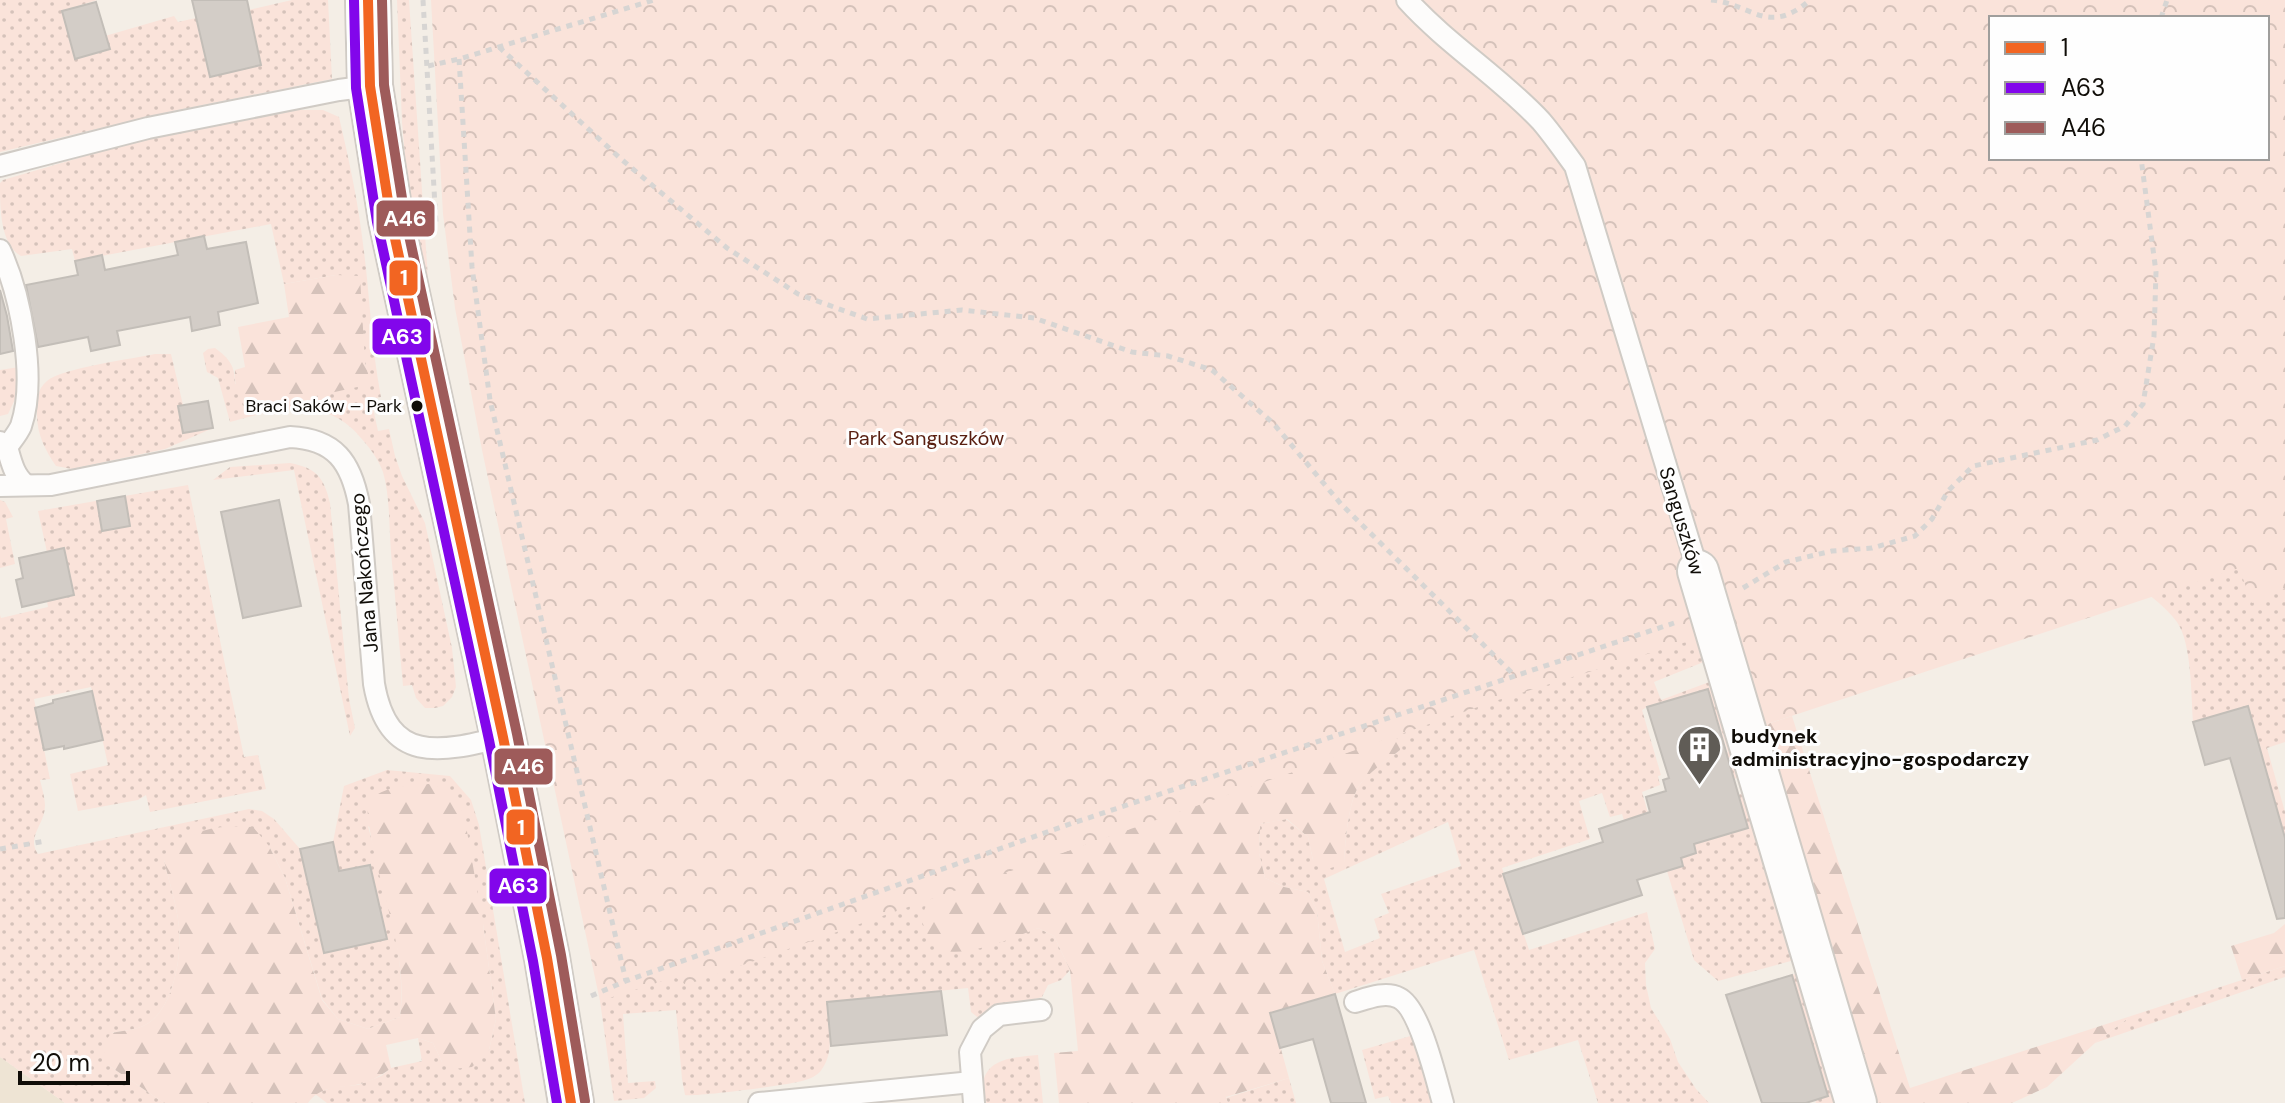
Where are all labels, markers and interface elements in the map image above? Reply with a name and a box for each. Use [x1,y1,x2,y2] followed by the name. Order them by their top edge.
[1989,16,2269,160] legend
[2061,32,2069,63] text: 1
[2061,72,2105,103] text: A63
[2061,112,2106,143] text: A46
[375,199,436,238] line badge: A46
[383,204,427,233] text: A46
[388,259,419,297] line badge: 1
[400,263,408,292] text: 1
[371,317,432,356] line badge: A63
[381,322,423,351] text: A63
[245,394,402,418] place label: Braci Saków – Park
[409,398,425,414] marker: Braci Saków – Park
[848,425,1004,451] park label: Park Sanguszków
[1653,464,1711,578] street label: Sanguszków
[344,492,384,654] street label: Jana Nakończego
[1676,723,1724,786] building icon: budynek administracyjno-gospodarczy
[1731,723,2029,772] place label: budynek administracyjno-gospodarczy
[493,747,554,786] line badge: A46
[501,752,545,781] text: A46
[505,808,536,846] line badge: 1
[517,813,525,842] text: 1
[488,867,548,905] line badge: A63
[497,871,539,900] text: A63
[20,1035,128,1085] scale bar
[32,1047,90,1078] text: 20 m

